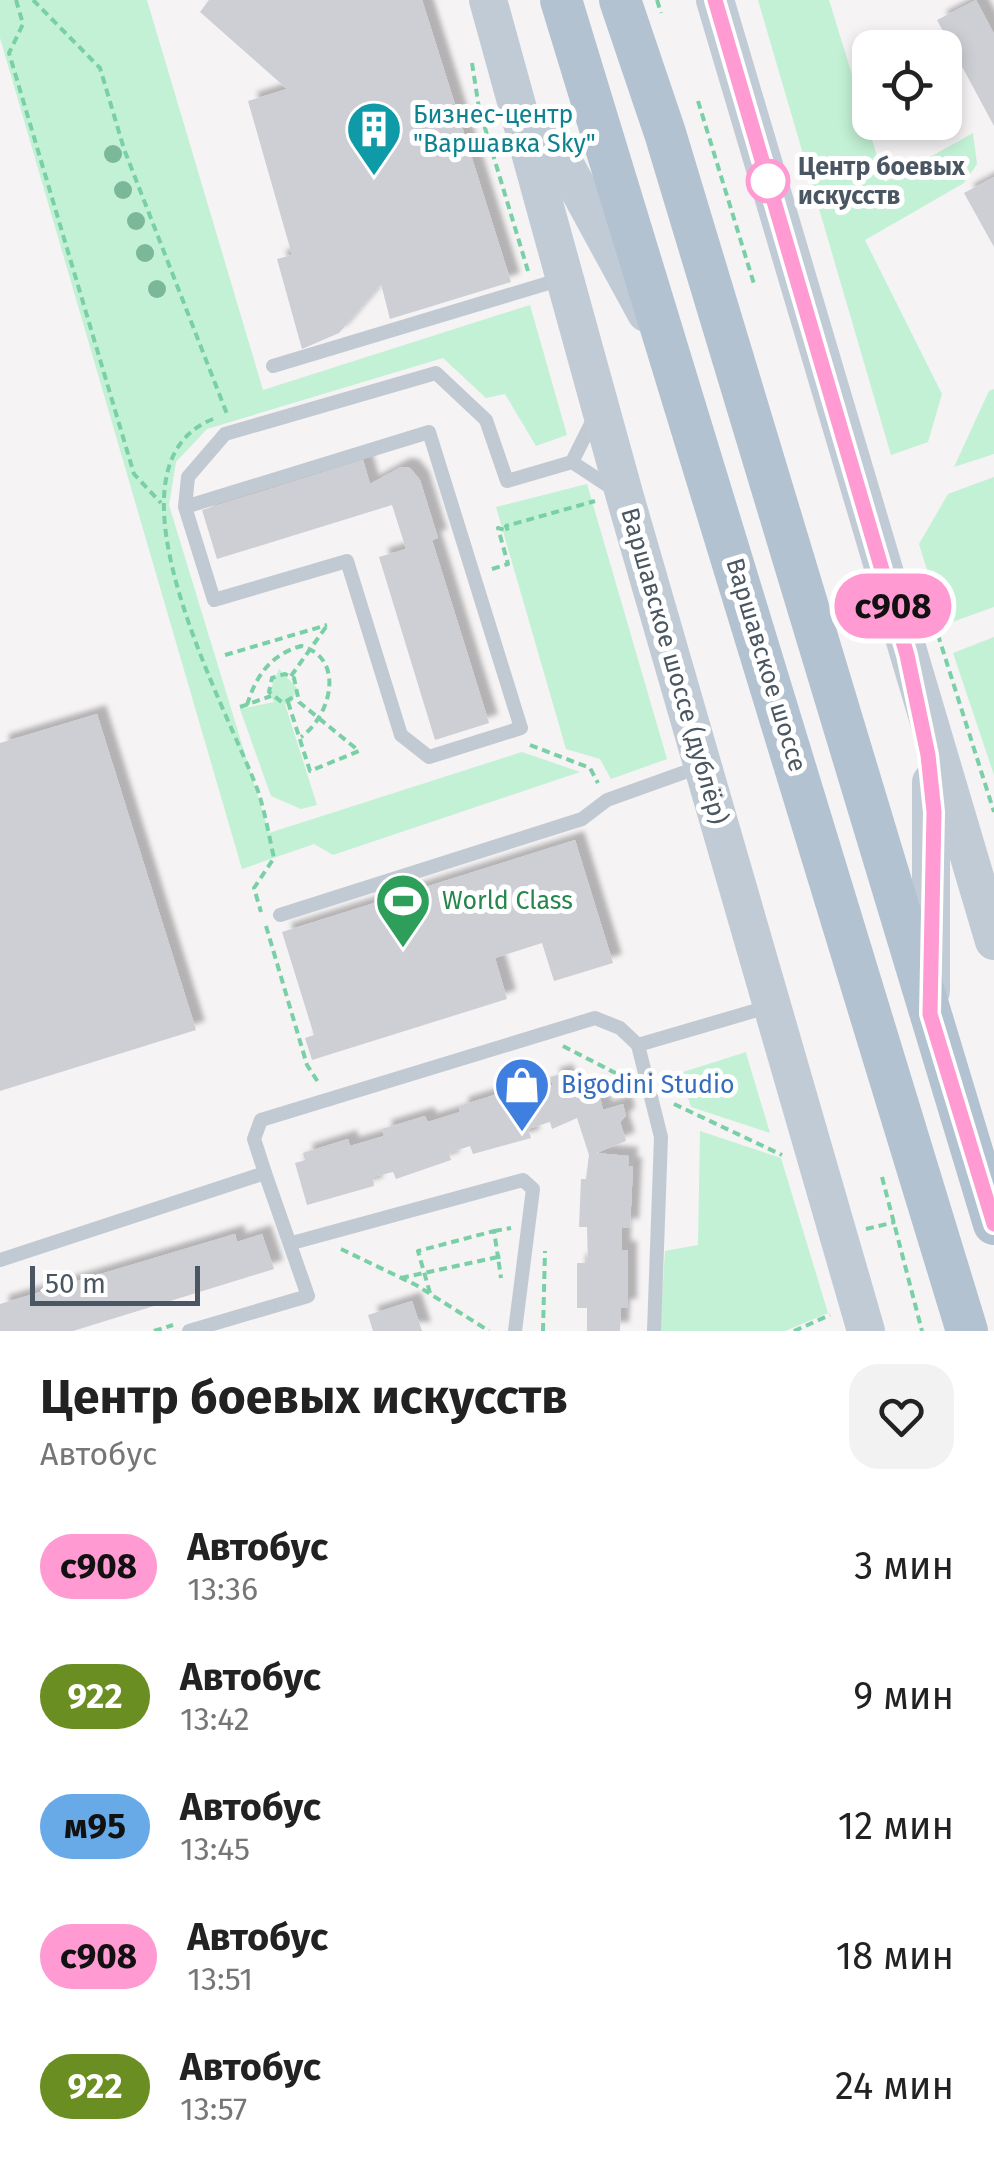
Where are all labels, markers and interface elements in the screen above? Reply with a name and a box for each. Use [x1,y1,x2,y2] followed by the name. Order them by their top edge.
[852,30,962,140] map controls
[852,30,962,140] button: locate
[344,99,404,178] building icon: Бизнес-центр "Варшавка Sky"
[413,100,596,159] place label: Бизнес-центр "Варшавка Sky"
[798,152,966,211] place label: Центр боевых искусств
[747,160,789,202] marker: Центр боевых искусств
[614,504,734,828] street label: Варшавское шоссе (дублёр)
[719,555,813,775] street label: Варшавское шоссе
[823,574,963,638] line badge: с908
[854,585,932,627] text: с908
[373,871,433,950] sports icon: World Class
[442,886,573,916] place label: World Class
[492,1055,552,1134] shop icon: Bigodini Studio
[561,1070,735,1100] place label: Bigodini Studio
[30,1261,200,1306] scale bar
[45,1267,106,1300] text: 50 m
[849,1364,954,1469] button: heart
[40,1368,568,1426] text: Центр боевых искусств
[40,1435,157,1473] text: Автобус
[187,1524,328,1570] text: Автобус
[854,1543,954,1589] text: 3 мин
[60,1545,137,1587] text: с908
[187,1570,258,1608] text: 13:36
[180,1654,321,1700] text: Автобус
[853,1673,954,1719] text: 9 мин
[67,1675,123,1717] text: 922
[180,1700,250,1738] text: 13:42
[180,1784,321,1830] text: Автобус
[838,1803,954,1849] text: 12 мин
[64,1805,126,1847] text: м95
[180,1830,250,1868] text: 13:45
[187,1914,328,1960] text: Автобус
[836,1933,954,1979] text: 18 мин
[60,1935,137,1977] text: с908
[187,1960,253,1998] text: 13:51
[180,2044,321,2090] text: Автобус
[835,2063,954,2109] text: 24 мин
[67,2065,123,2107] text: 922
[180,2090,247,2128] text: 13:57

